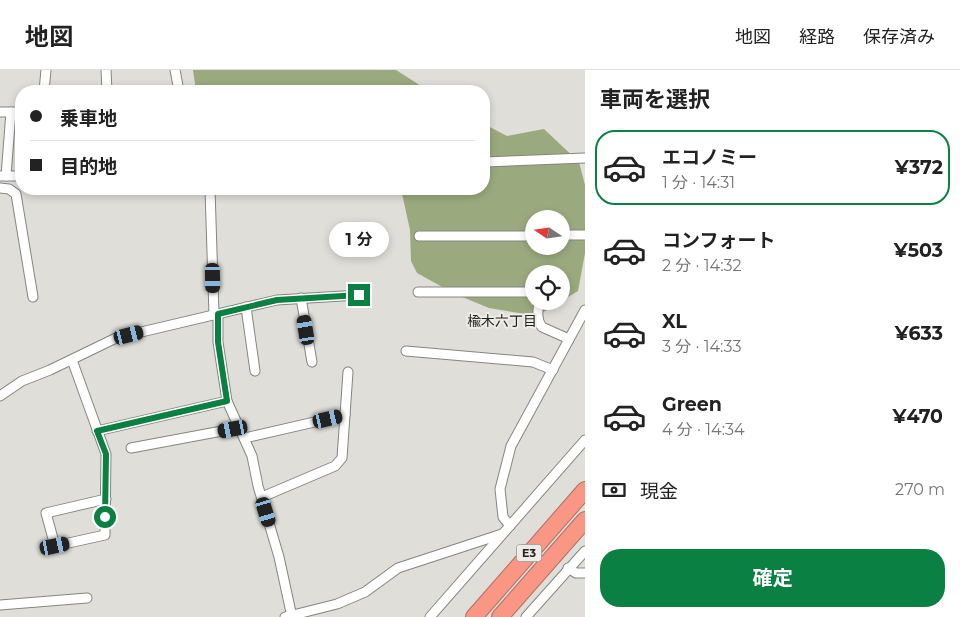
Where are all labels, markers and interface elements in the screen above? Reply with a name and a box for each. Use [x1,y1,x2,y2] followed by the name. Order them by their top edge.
[25,22,73,51] text: 地図
[735,26,771,48] text: 地図
[799,26,835,48] text: 経路
[863,26,935,48] text: 保存済み
[600,86,710,113] text: 車両を選択
[60,107,117,130] text: 乗車地
[602,145,647,190] icon: car
[662,146,757,169] text: エコノミー
[60,155,117,178] text: 目的地
[895,156,943,179] text: ¥372
[662,173,735,192] text: 1 分 · 14:31
[525,210,570,255] north arrow
[525,210,570,310] map controls
[329,222,389,258] callout: 1 分
[602,228,647,273] icon: car
[662,229,775,252] text: コンフォート
[346,230,372,249] text: 1 分
[894,239,943,262] text: ¥503
[662,256,742,275] text: 2 分 · 14:32
[205,263,220,293] car
[525,265,570,310] button: locate
[348,284,370,306] route end
[662,310,687,333] text: XL
[602,311,647,356] icon: car
[467,312,537,330] district label: 楡木六丁目
[296,314,315,346] car
[895,322,943,345] text: ¥633
[112,324,145,346] car
[662,337,741,356] text: 3 分 · 14:33
[662,393,722,416] text: Green
[602,394,647,439] icon: car
[893,405,943,428] text: ¥470
[311,408,344,430] car
[216,419,249,439] car
[662,420,745,439] text: 4 分 · 14:34
[600,476,628,504] icon: cash
[640,480,678,503] text: 現金
[895,480,945,499] text: 270 m
[254,495,277,529] car
[94,506,116,528] route start
[38,536,71,556] car
[516,544,542,562] road number: E3
[600,549,945,607] button: 確定

